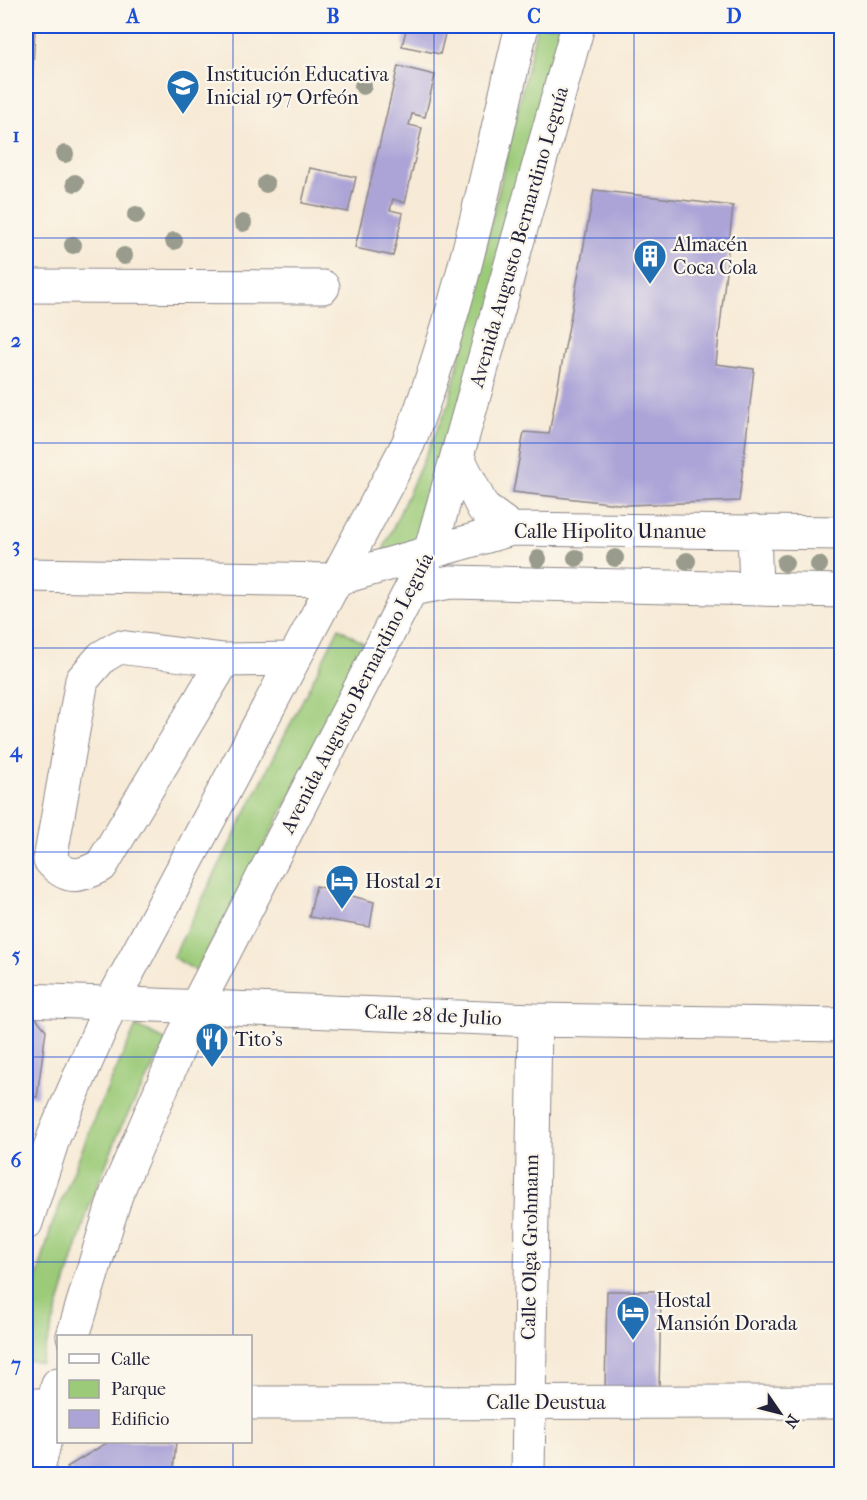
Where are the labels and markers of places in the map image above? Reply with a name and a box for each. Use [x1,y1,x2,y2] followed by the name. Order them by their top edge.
[206,63,389,109] place label: Institución Educativa Inicial 197 Orfeón
[165,68,201,115] school or university icon: Institución Educativa Inicial 197 Orfeón
[672,233,758,279] place label: Almacén Coca Cola
[632,238,668,285] building icon: Almacén Coca Cola
[324,863,360,910] hotel icon: Hostal 21
[365,870,442,893] place label: Hostal 21
[194,1021,230,1068] restaurant icon: Tito's
[235,1028,283,1051] place label: Tito's
[656,1289,798,1335] place label: Hostal Mansión Dorada
[615,1294,651,1341] hotel icon: Hostal Mansión Dorada

